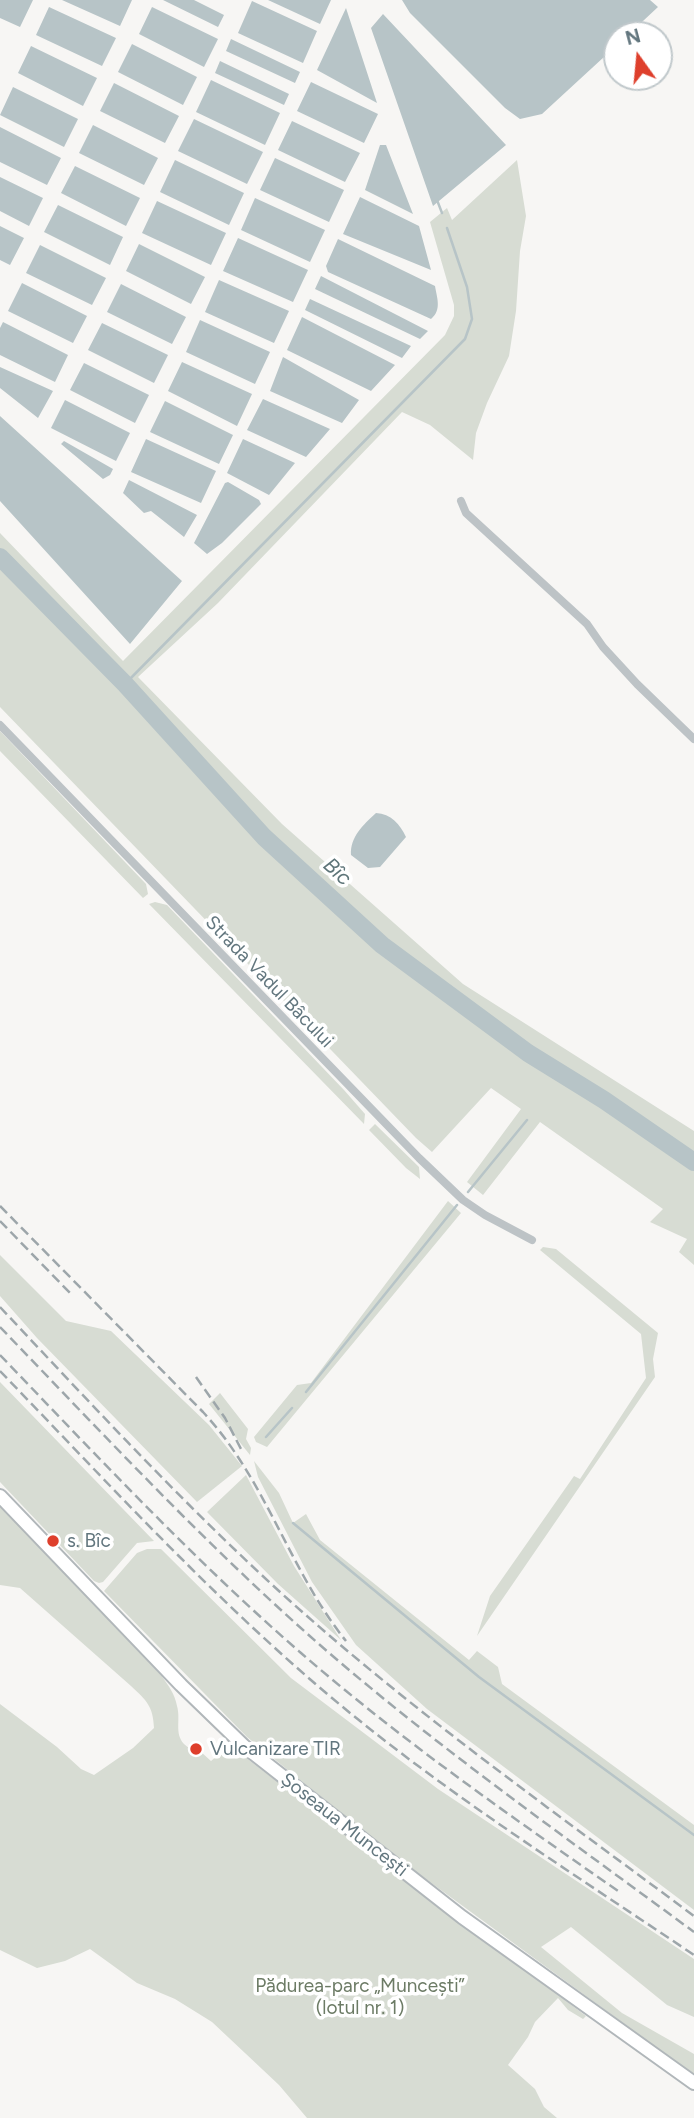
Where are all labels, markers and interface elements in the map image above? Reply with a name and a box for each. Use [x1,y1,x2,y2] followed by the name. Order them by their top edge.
[603,21,673,91] north arrow
[623,24,643,50] text: N
[318,853,356,891] water label: Bîc
[200,911,338,1053] street label: Strada Vadul Bâcului
[67,1530,111,1552] place label: s. Bîc
[45,1533,61,1549] marker: s. Bîc
[210,1738,341,1760] place label: Vulcanizare TIR
[188,1741,204,1757] marker: Vulcanizare TIR
[276,1768,412,1882] street label: Șoseaua Muncești
[255,1975,465,2019] park label: Pădurea-parc „Muncești” (lotul nr. 1)

